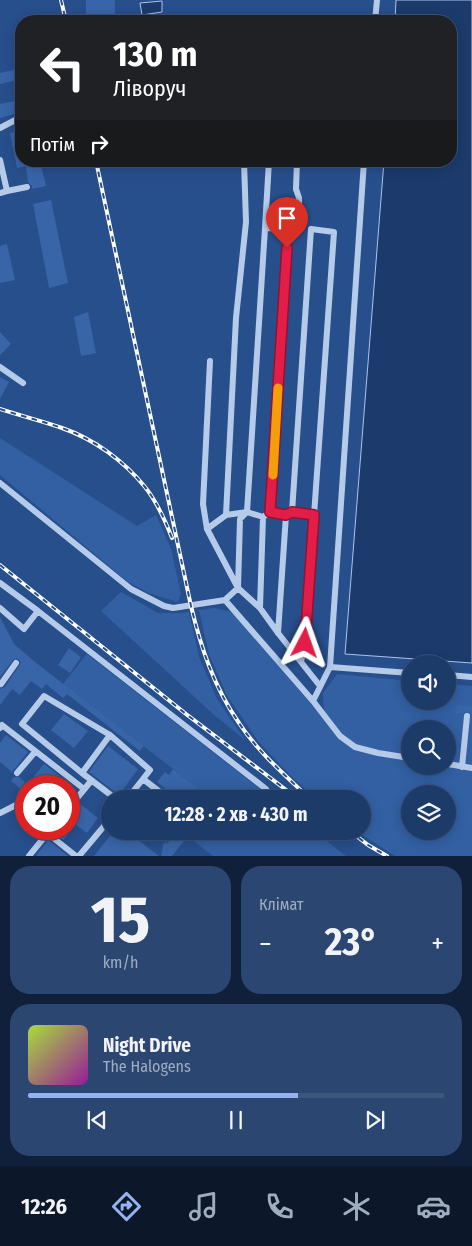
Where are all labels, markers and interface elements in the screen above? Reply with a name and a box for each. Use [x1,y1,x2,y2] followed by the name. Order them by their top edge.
[113,33,197,75] text: 130 m
[30,35,95,100] icon: left
[113,75,186,102] text: Ліворуч
[85,130,113,158] icon: right
[30,133,75,156] text: Потім
[266,197,308,248] pin
[273,204,301,232] icon: arrive
[278,616,330,668] position arrow
[401,655,456,840] map controls
[401,655,456,710] button: sound
[401,720,456,775] button: search
[15,775,80,840] speed limit sign: 20
[401,785,456,840] button: layers
[164,803,308,826] text: 12:28 · 2 хв · 430 m
[91,881,150,959] text: 15
[259,895,304,914] text: Клімат
[325,919,378,965] text: 23°
[259,927,272,960] text: −
[431,927,444,960] text: +
[103,953,138,972] text: km/h
[103,1034,191,1057] text: Night Drive
[103,1057,191,1076] text: The Halogens
[83,1106,111,1134] icon: previous
[222,1106,250,1134] icon: pause
[361,1106,389,1134] icon: next
[109,1189,144,1224] icon: directions
[186,1189,221,1224] icon: music
[262,1189,297,1224] icon: phone
[339,1189,374,1224] icon: climate
[416,1189,451,1224] icon: car
[21,1193,67,1220] text: 12:26

